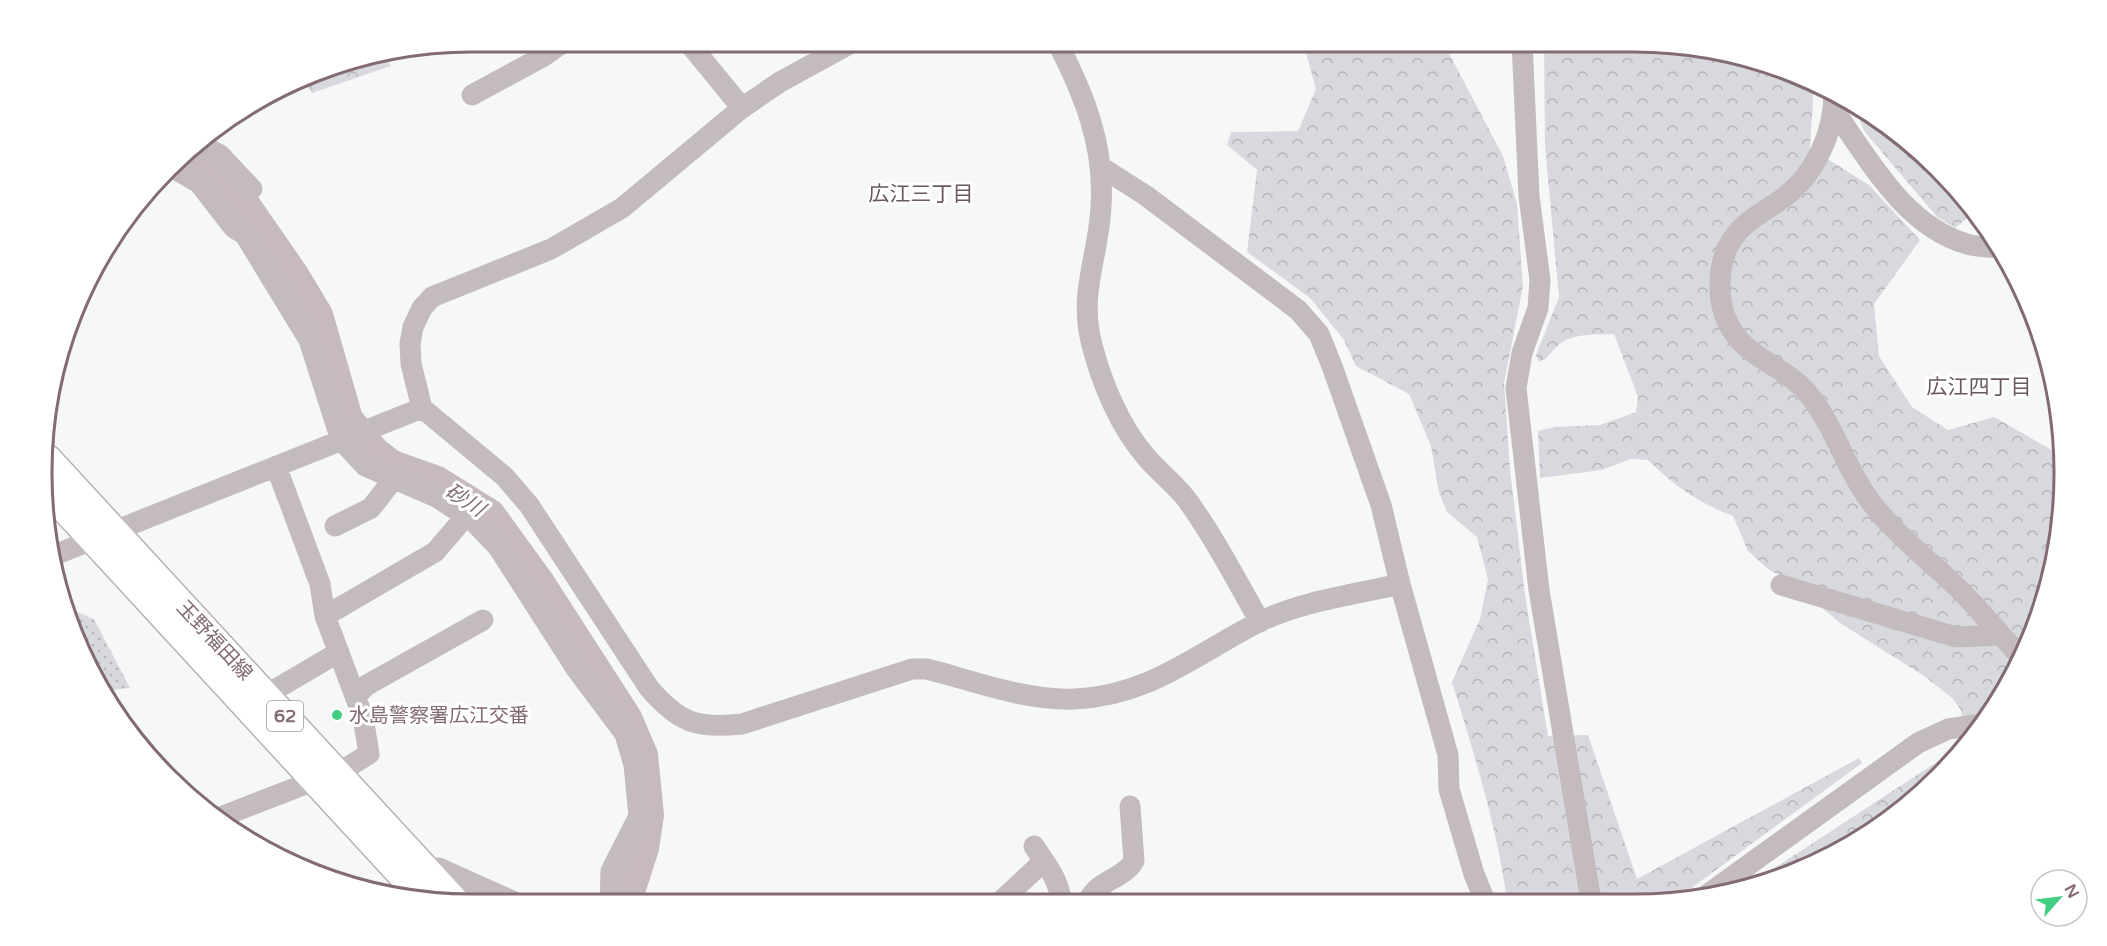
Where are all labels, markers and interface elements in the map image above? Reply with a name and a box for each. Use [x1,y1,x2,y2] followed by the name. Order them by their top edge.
[869,182,974,207] district label: 広江三丁目
[1927,375,2032,400] district label: 広江四丁目
[440,478,491,523] water label: 砂川
[171,596,257,685] street label: 玉野福田線
[267,701,303,731] road number: 62
[349,704,529,728] place label: 水島警察署広江交番
[330,708,344,722] marker: 水島警察署広江交番
[2029,868,2089,928] north arrow
[2060,881,2083,902] text: N

